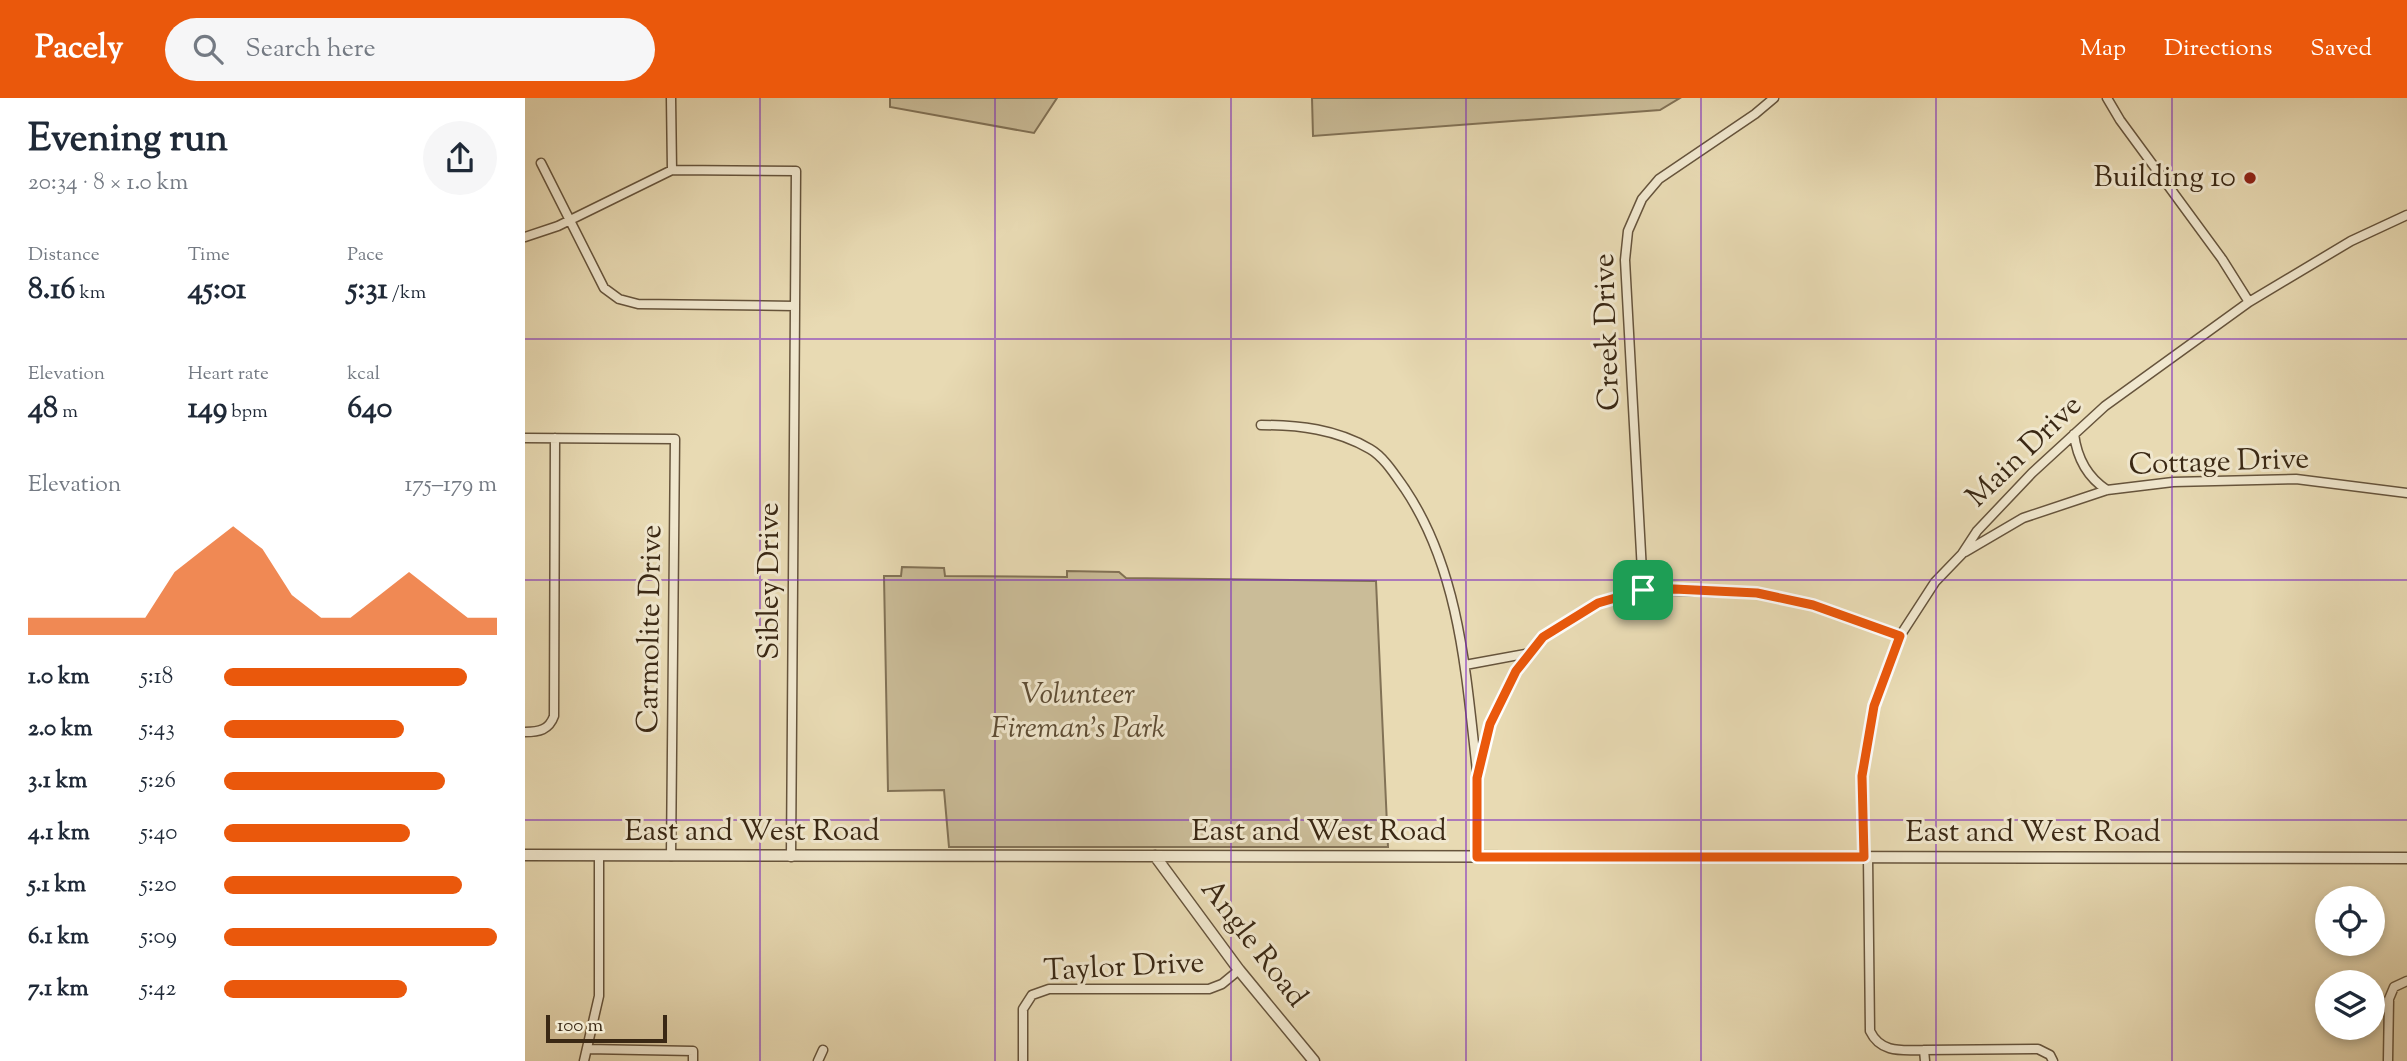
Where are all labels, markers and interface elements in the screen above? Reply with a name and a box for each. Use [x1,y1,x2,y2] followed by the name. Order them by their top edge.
[165,18,655,81] search box
[35,25,123,73] text: Pacely
[189,30,227,68] icon: search
[245,31,376,68] text: Search here
[2080,32,2126,66] text: Map
[2164,32,2272,66] text: Directions
[2310,32,2372,66] text: Saved
[28,114,228,168] text: Evening run
[423,121,497,195] button: share
[2094,157,2236,200] place label: Building 10
[28,167,188,200] text: 20:34 · 8 × 1.0 km
[2242,170,2258,186] marker: Building 10
[28,242,100,269] text: Distance
[188,242,230,269] text: Time
[347,242,384,269] text: Pace
[1584,252,1632,412] street label: Creek Drive
[28,269,75,312] text: 8.16
[188,269,246,312] text: 45:01
[347,269,388,312] text: 5:31
[75,280,106,307] text: km
[388,280,426,307] text: /km
[28,361,105,388] text: Elevation
[188,361,269,388] text: Heart rate
[347,361,380,388] text: kcal
[1957,386,2093,518] street label: Main Drive
[28,388,58,431] text: 48
[188,388,227,431] text: 149
[347,388,392,431] text: 640
[58,399,78,426] text: m
[227,399,268,426] text: bpm
[2128,438,2310,488] street label: Cottage Drive
[28,469,121,502] text: Elevation
[405,469,497,502] text: 175–179 m
[749,502,792,660] street label: Sibley Drive
[628,524,674,734] street label: Carmolite Drive
[1613,560,1673,620] pin
[1624,571,1662,609] icon: arrive
[28,661,90,694] text: 1.0 km
[140,661,173,694] text: 5:18
[991,674,1165,751] park label: Volunteer Fireman's Park
[28,713,93,746] text: 2.0 km
[140,713,175,746] text: 5:43
[28,765,87,798] text: 3.1 km
[140,765,176,798] text: 5:26
[624,811,880,854] street label: East and West Road
[1191,811,1447,854] street label: East and West Road
[1905,812,2161,855] street label: East and West Road
[28,817,90,850] text: 4.1 km
[140,817,177,850] text: 5:40
[28,869,86,902] text: 5.1 km
[140,869,177,902] text: 5:20
[1189,871,1317,1017] street label: Angle Road
[2315,886,2385,1040] map controls
[2315,886,2385,956] button: locate
[28,921,89,954] text: 6.1 km
[140,921,177,954] text: 5:09
[1043,942,1205,994] street label: Taylor Drive
[2315,970,2385,1040] button: layers
[28,973,89,1006] text: 7.1 km
[140,973,176,1006] text: 5:42
[546,1012,667,1044] scale bar
[557,1013,603,1040] text: 100 m

